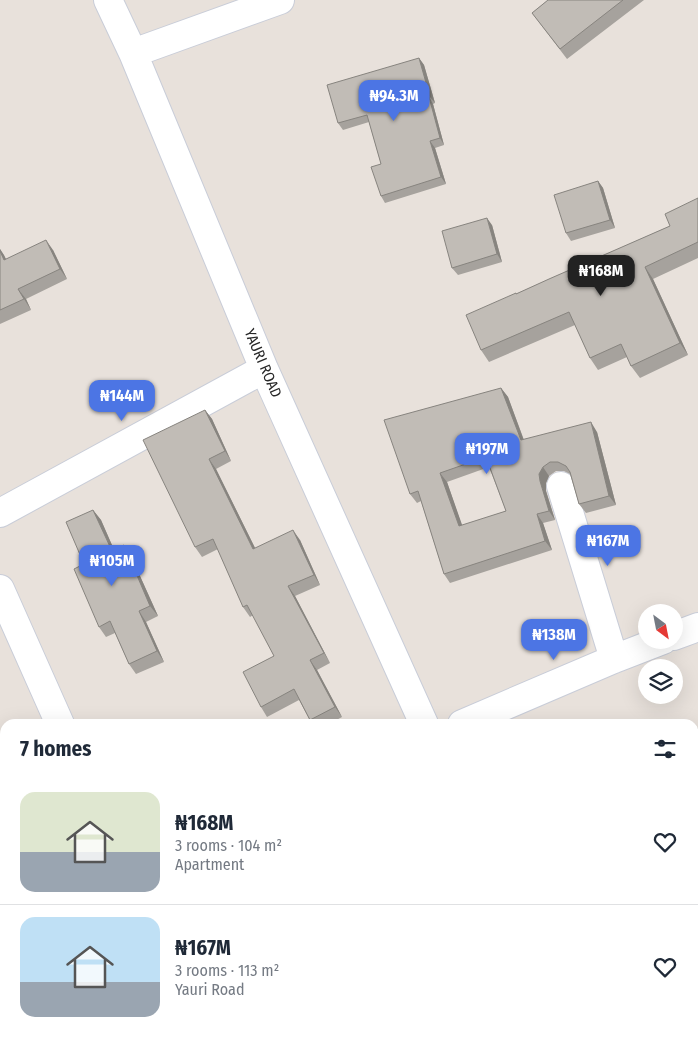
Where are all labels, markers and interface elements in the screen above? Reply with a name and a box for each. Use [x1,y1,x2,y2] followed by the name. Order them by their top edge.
[353,80,435,122] pin: ₦94.3M
[370,86,418,105] text: ₦94.3M
[566,254,636,297] pin: ₦168M
[579,261,623,280] text: ₦168M
[240,326,286,400] street label: YAURI ROAD
[87,380,157,422] pin: ₦144M
[100,386,144,405] text: ₦144M
[452,432,522,475] pin: ₦197M
[466,439,508,458] text: ₦197M
[573,524,643,567] pin: ₦167M
[587,531,629,550] text: ₦167M
[77,544,147,587] pin: ₦105M
[90,551,134,570] text: ₦105M
[638,604,682,649] north arrow
[638,604,683,704] map controls
[519,618,589,661] pin: ₦138M
[532,625,576,644] text: ₦138M
[638,659,683,704] button: layers
[651,735,679,763] icon: filters
[20,736,91,762] text: 7 homes
[175,810,233,836] text: ₦168M
[60,812,120,872] icon: home
[651,828,679,856] icon: heart
[175,836,282,855] text: 3 rooms · 104 m²
[175,855,244,874] text: Apartment
[175,935,231,961] text: ₦167M
[60,937,120,997] icon: home
[651,953,679,981] icon: heart
[175,961,279,980] text: 3 rooms · 113 m²
[175,980,244,999] text: Yauri Road

